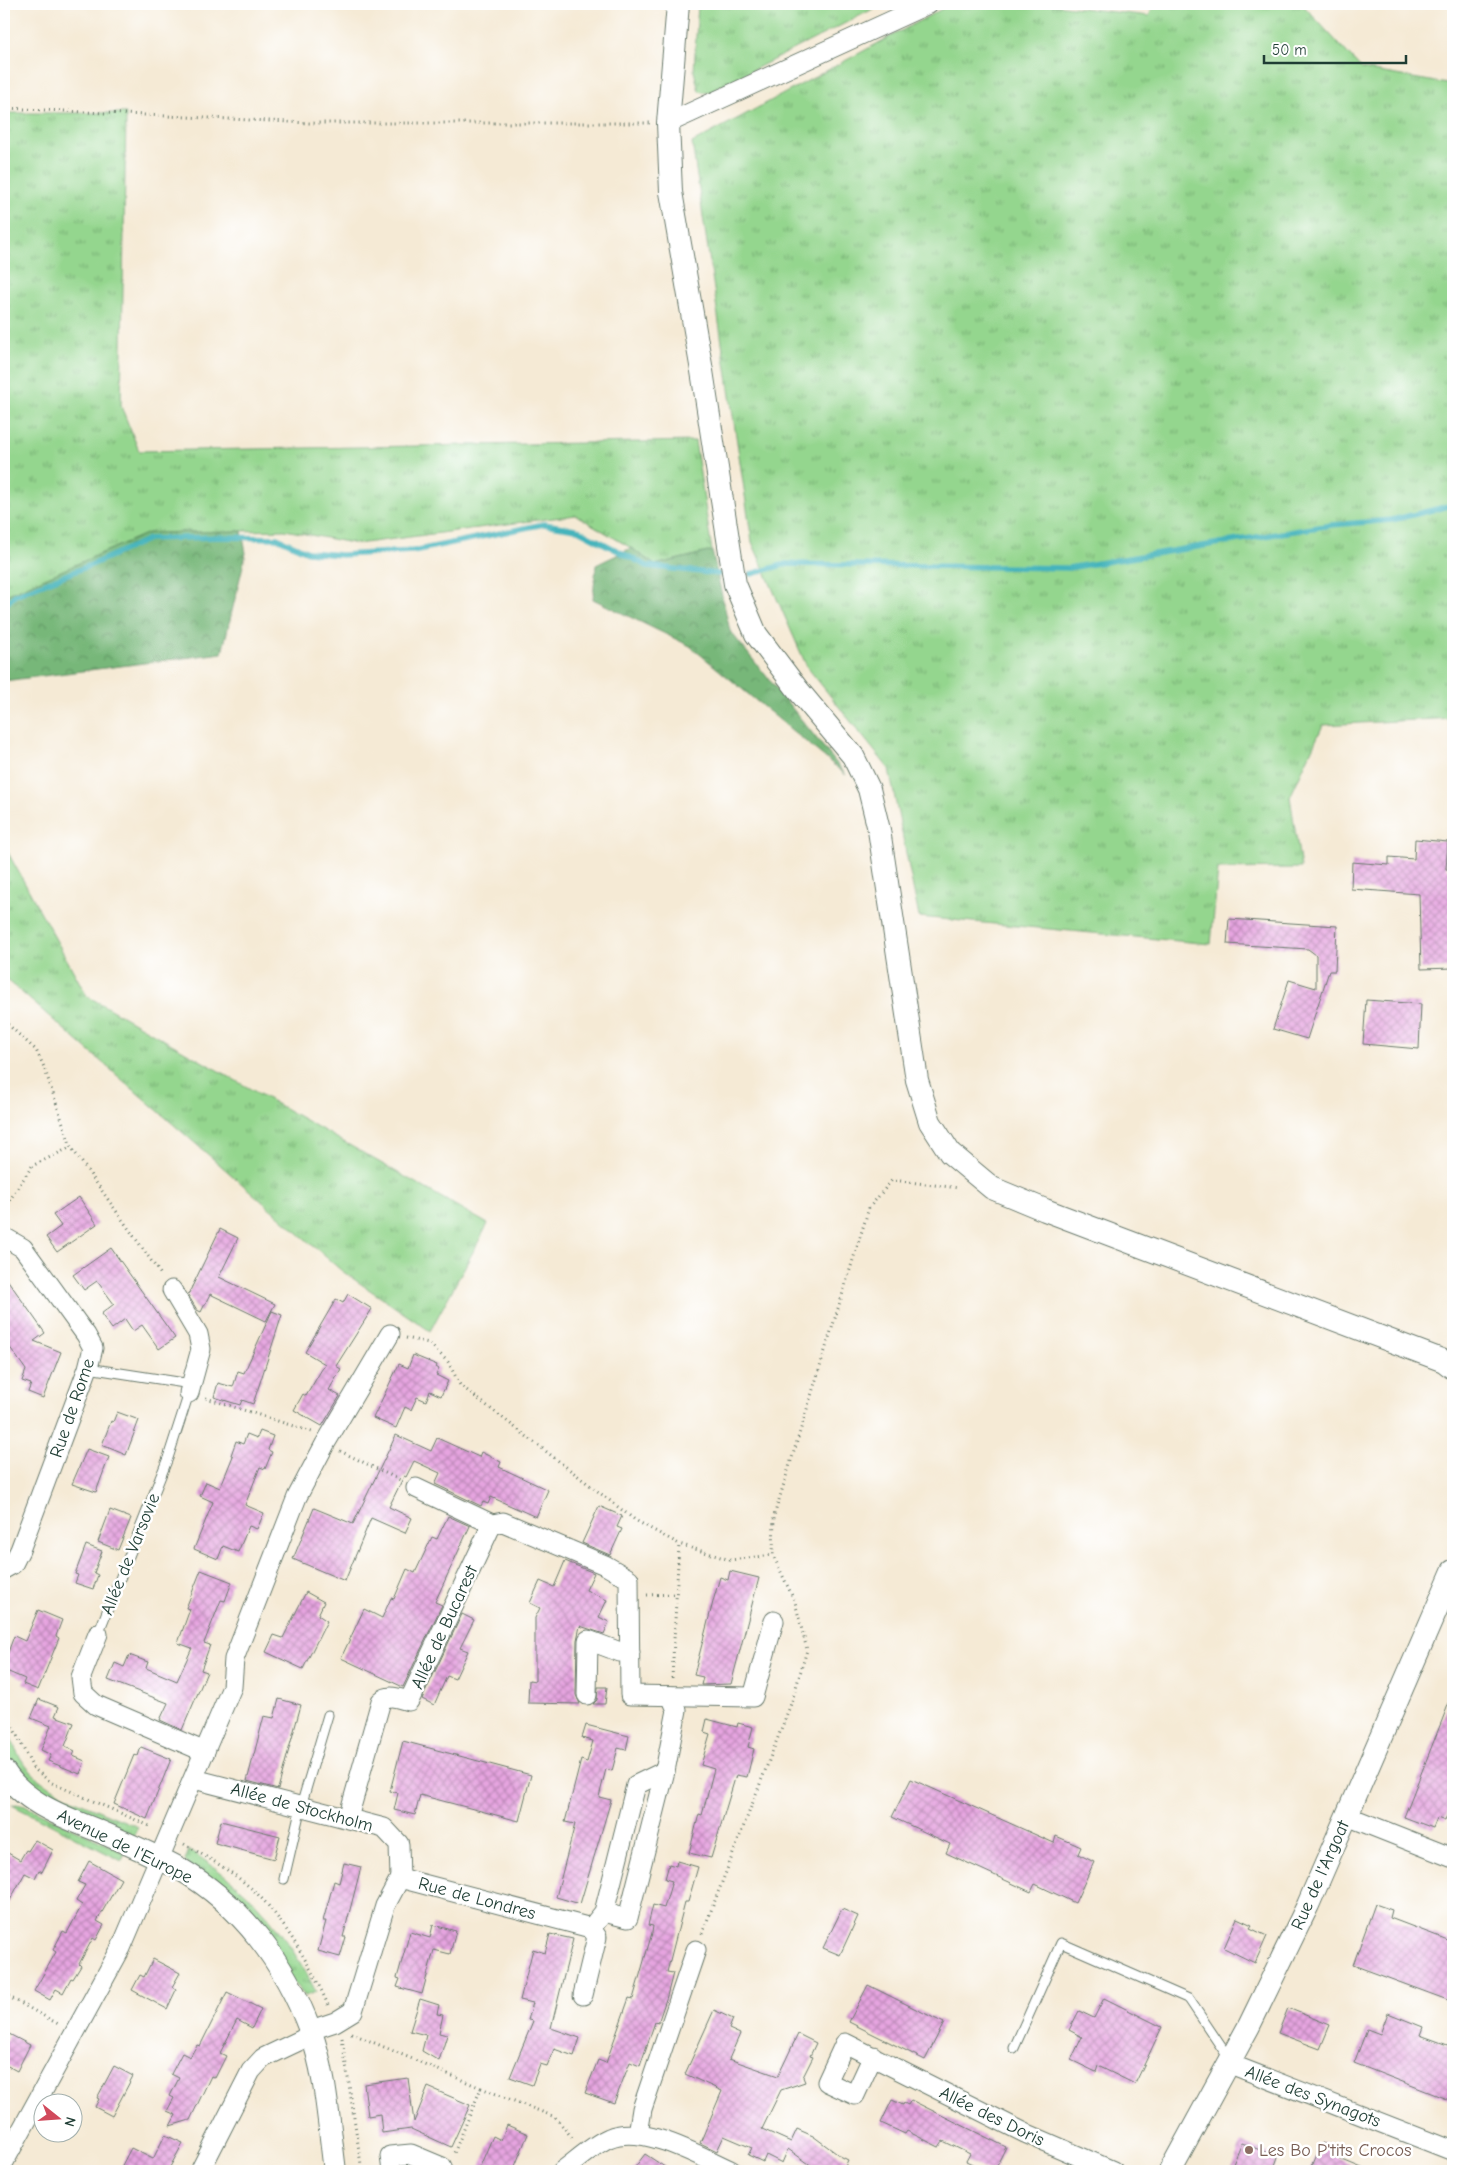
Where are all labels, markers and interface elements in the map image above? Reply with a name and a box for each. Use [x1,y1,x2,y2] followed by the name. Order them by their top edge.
[1264,32,1407,64] scale bar
[1272,41,1307,59] text: 50 m
[46,1356,99,1460] street label: Rue de Rome
[96,1490,164,1618] street label: Allée de Varsovie
[407,1561,483,1692] street label: Allée de Bucarest
[228,1778,375,1837] street label: Allée de Stockholm
[54,1805,196,1888] street label: Avenue de l'Europe
[1287,1816,1354,1933] street label: Rue de l'Argoat
[416,1873,538,1924] street label: Rue de Londres
[1242,2061,1383,2132] street label: Allée des Synagots
[936,2082,1048,2151] street label: Allée des Doris
[32,2092,82,2142] north arrow
[60,2115,79,2129] text: N
[1259,2140,1411,2161] place label: Les Bo P'tits Crocos
[1243,2144,1255,2156] marker: Les Bo P'tits Crocos

